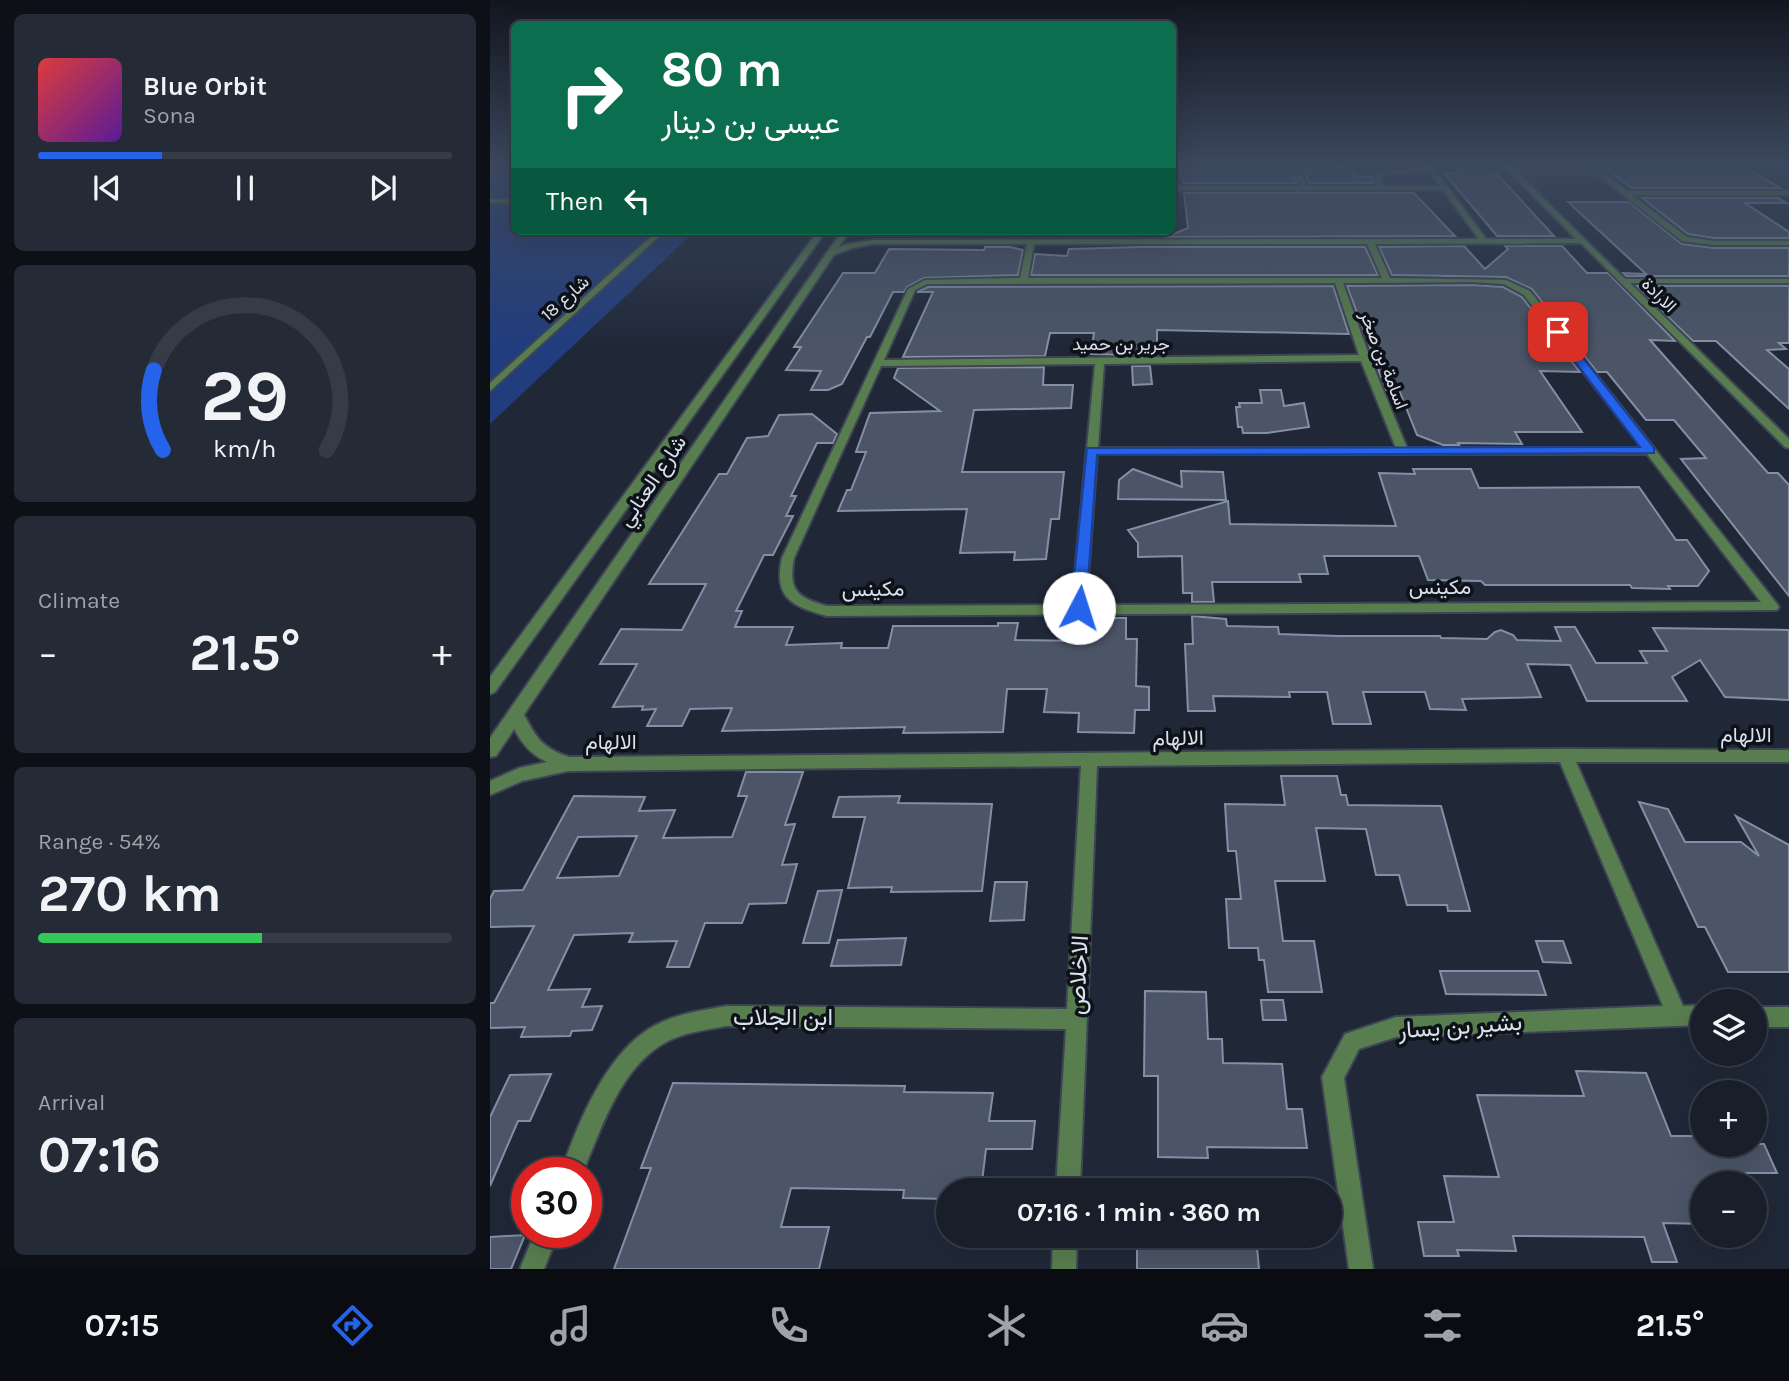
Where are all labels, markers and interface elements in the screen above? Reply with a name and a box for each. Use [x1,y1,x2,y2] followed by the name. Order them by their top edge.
[661,41,783,98] text: 80 m
[546,49,637,140] icon: right
[143,71,267,102] text: Blue Orbit
[143,102,196,129] text: Sona
[661,104,840,141] text: عيسى بن دينار
[88,169,126,207] icon: previous
[226,169,264,207] icon: pause
[364,169,402,207] icon: next
[618,182,656,220] icon: left
[546,186,604,217] text: Then
[536,271,594,326] street label: شارع 18
[1637,273,1681,317] street label: الارادة
[1528,302,1588,362] pin
[1355,307,1413,412] street label: اسامة بن صخر
[1539,313,1577,351] icon: arrive
[1072,333,1170,355] street label: جرير بن حميد
[201,353,289,438] text: 29
[613,431,695,534] street label: شارع العنابي
[213,433,277,462] text: km/h
[1042,571,1116,645] position arrow
[1409,575,1471,599] street label: مكينس
[841,576,905,602] street label: مكينس
[38,587,120,614] text: Climate
[189,622,301,683] text: 21.5°
[38,631,58,676] text: −
[432,631,452,676] text: +
[1720,723,1772,749] street label: الالهام
[1152,726,1204,752] street label: الالهام
[585,730,637,756] street label: الالهام
[38,828,161,855] text: Range · 54%
[38,863,221,924] text: 270 km
[1062,934,1094,1016] street label: الاخلاص
[1690,989,1767,1248] map controls
[1690,989,1767,1066] button: layers
[733,1003,833,1031] street label: ابن الجلاب
[1396,1008,1523,1045] street label: بشير بن يسار
[1690,1080,1767,1157] button: +
[38,1089,105,1116] text: Arrival
[38,1124,161,1185] text: 07:16
[511,1157,602,1248] speed limit sign: 30
[1690,1171,1767,1248] button: −
[1017,1197,1261,1228] text: 07:16 · 1 min · 360 m
[328,1301,377,1350] icon: directions
[546,1301,595,1350] icon: music
[764,1301,813,1350] icon: phone
[982,1301,1031,1350] icon: climate
[1200,1301,1249,1350] icon: car
[1418,1301,1467,1350] icon: filters
[84,1307,159,1344] text: 07:15
[1636,1307,1704,1344] text: 21.5°

